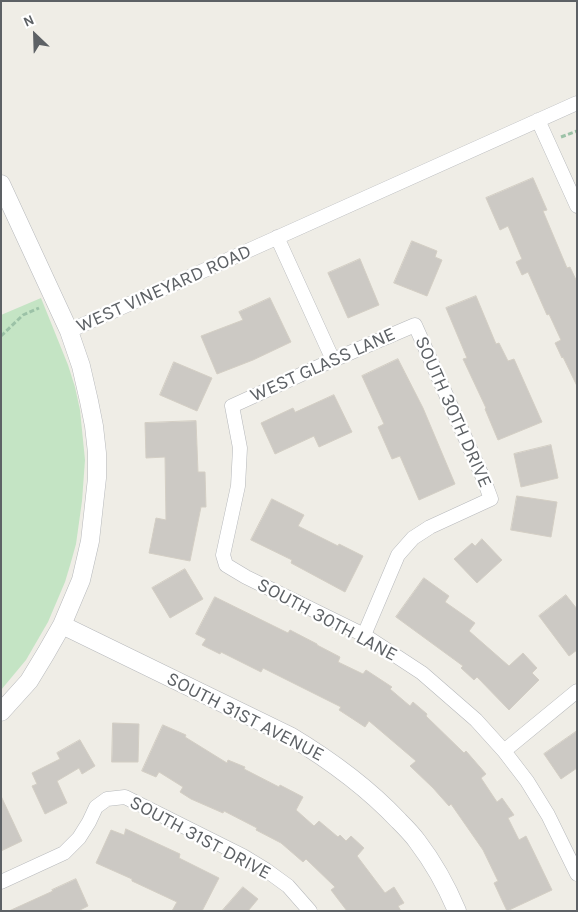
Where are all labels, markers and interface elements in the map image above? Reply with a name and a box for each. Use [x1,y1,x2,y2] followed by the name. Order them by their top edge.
[10,10,60,60] north arrow
[21,11,37,31] text: N
[73,240,255,338] street label: WEST VINEYARD ROAD
[247,323,399,407] street label: WEST GLASS LANE
[409,333,497,491] street label: SOUTH 30TH DRIVE
[253,573,401,667] street label: SOUTH 30TH LANE
[162,667,328,767] street label: SOUTH 31ST AVENUE
[125,791,275,885] street label: SOUTH 31ST DRIVE

